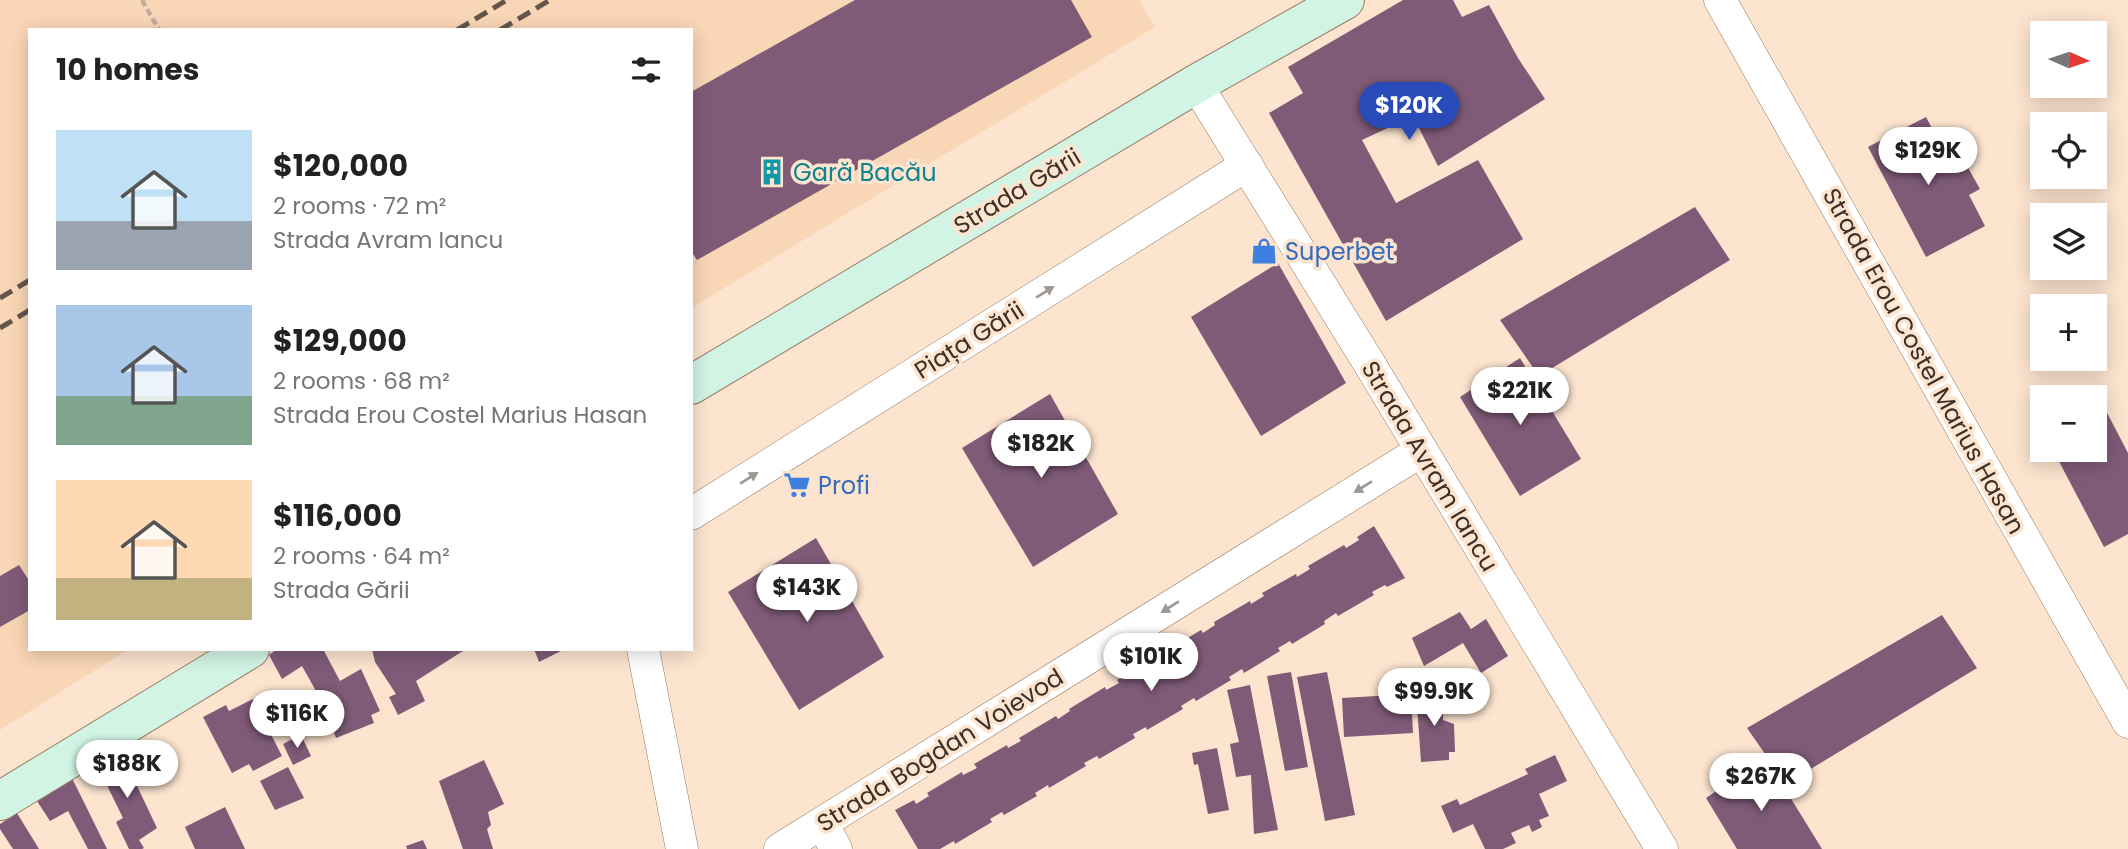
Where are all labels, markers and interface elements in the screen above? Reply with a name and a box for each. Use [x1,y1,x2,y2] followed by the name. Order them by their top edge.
[2030,21,2107,98] north arrow
[2030,21,2107,462] map controls
[56,48,200,91] text: 10 homes
[627,51,665,89] icon: filters
[1360,82,1458,142] pin: $120K
[1375,89,1443,121] text: $120K
[2030,112,2107,189] button: locate
[1879,128,1977,187] pin: $129K
[1894,134,1962,166] text: $129K
[947,140,1087,242] street label: Strada Gării
[273,144,408,187] text: $120,000
[793,156,937,189] place label: Gară Bacău
[757,157,787,187] building icon: Gară Bacău
[112,158,196,242] icon: home
[1815,182,2033,540] street label: Strada Erou Costel Marius Hasan
[273,190,446,222] text: 2 rooms · 72 m²
[2030,203,2107,280] button: layers
[273,224,503,256] text: Strada Avram Iancu
[1285,235,1394,268] place label: Superbet
[1249,236,1279,266] shop icon: Superbet
[1036,285,1055,298] one-way arrow
[908,293,1030,387] street label: Piața Gării
[2030,294,2107,371] button: +
[273,319,407,362] text: $129,000
[112,333,196,417] icon: home
[1354,355,1506,577] street label: Strada Avram Iancu
[273,365,450,397] text: 2 rooms · 68 m²
[1471,368,1569,427] pin: $221K
[1487,374,1553,406] text: $221K
[2030,385,2107,462] button: −
[273,399,647,431] text: Strada Erou Costel Marius Hasan
[992,420,1090,480] pin: $182K
[1007,427,1075,459] text: $182K
[818,469,870,502] place label: Profi
[782,470,812,500] supermarket icon: Profi
[739,471,759,484] one-way arrow
[1354,480,1373,493] one-way arrow
[273,494,402,537] text: $116,000
[112,508,196,592] icon: home
[273,540,450,572] text: 2 rooms · 64 m²
[758,564,856,624] pin: $143K
[772,571,842,603] text: $143K
[273,574,410,606] text: Strada Gării
[1161,600,1180,613] one-way arrow
[1102,634,1200,693] pin: $101K
[1119,640,1183,672] text: $101K
[810,661,1070,839] street label: Strada Bogdan Voievod
[1377,668,1491,728] pin: $99.9K
[1394,675,1474,707] text: $99.9K
[248,690,346,750] pin: $116K
[265,697,329,729] text: $116K
[78,740,176,800] pin: $188K
[92,747,162,779] text: $188K
[1712,754,1810,813] pin: $267K
[1725,760,1797,792] text: $267K

